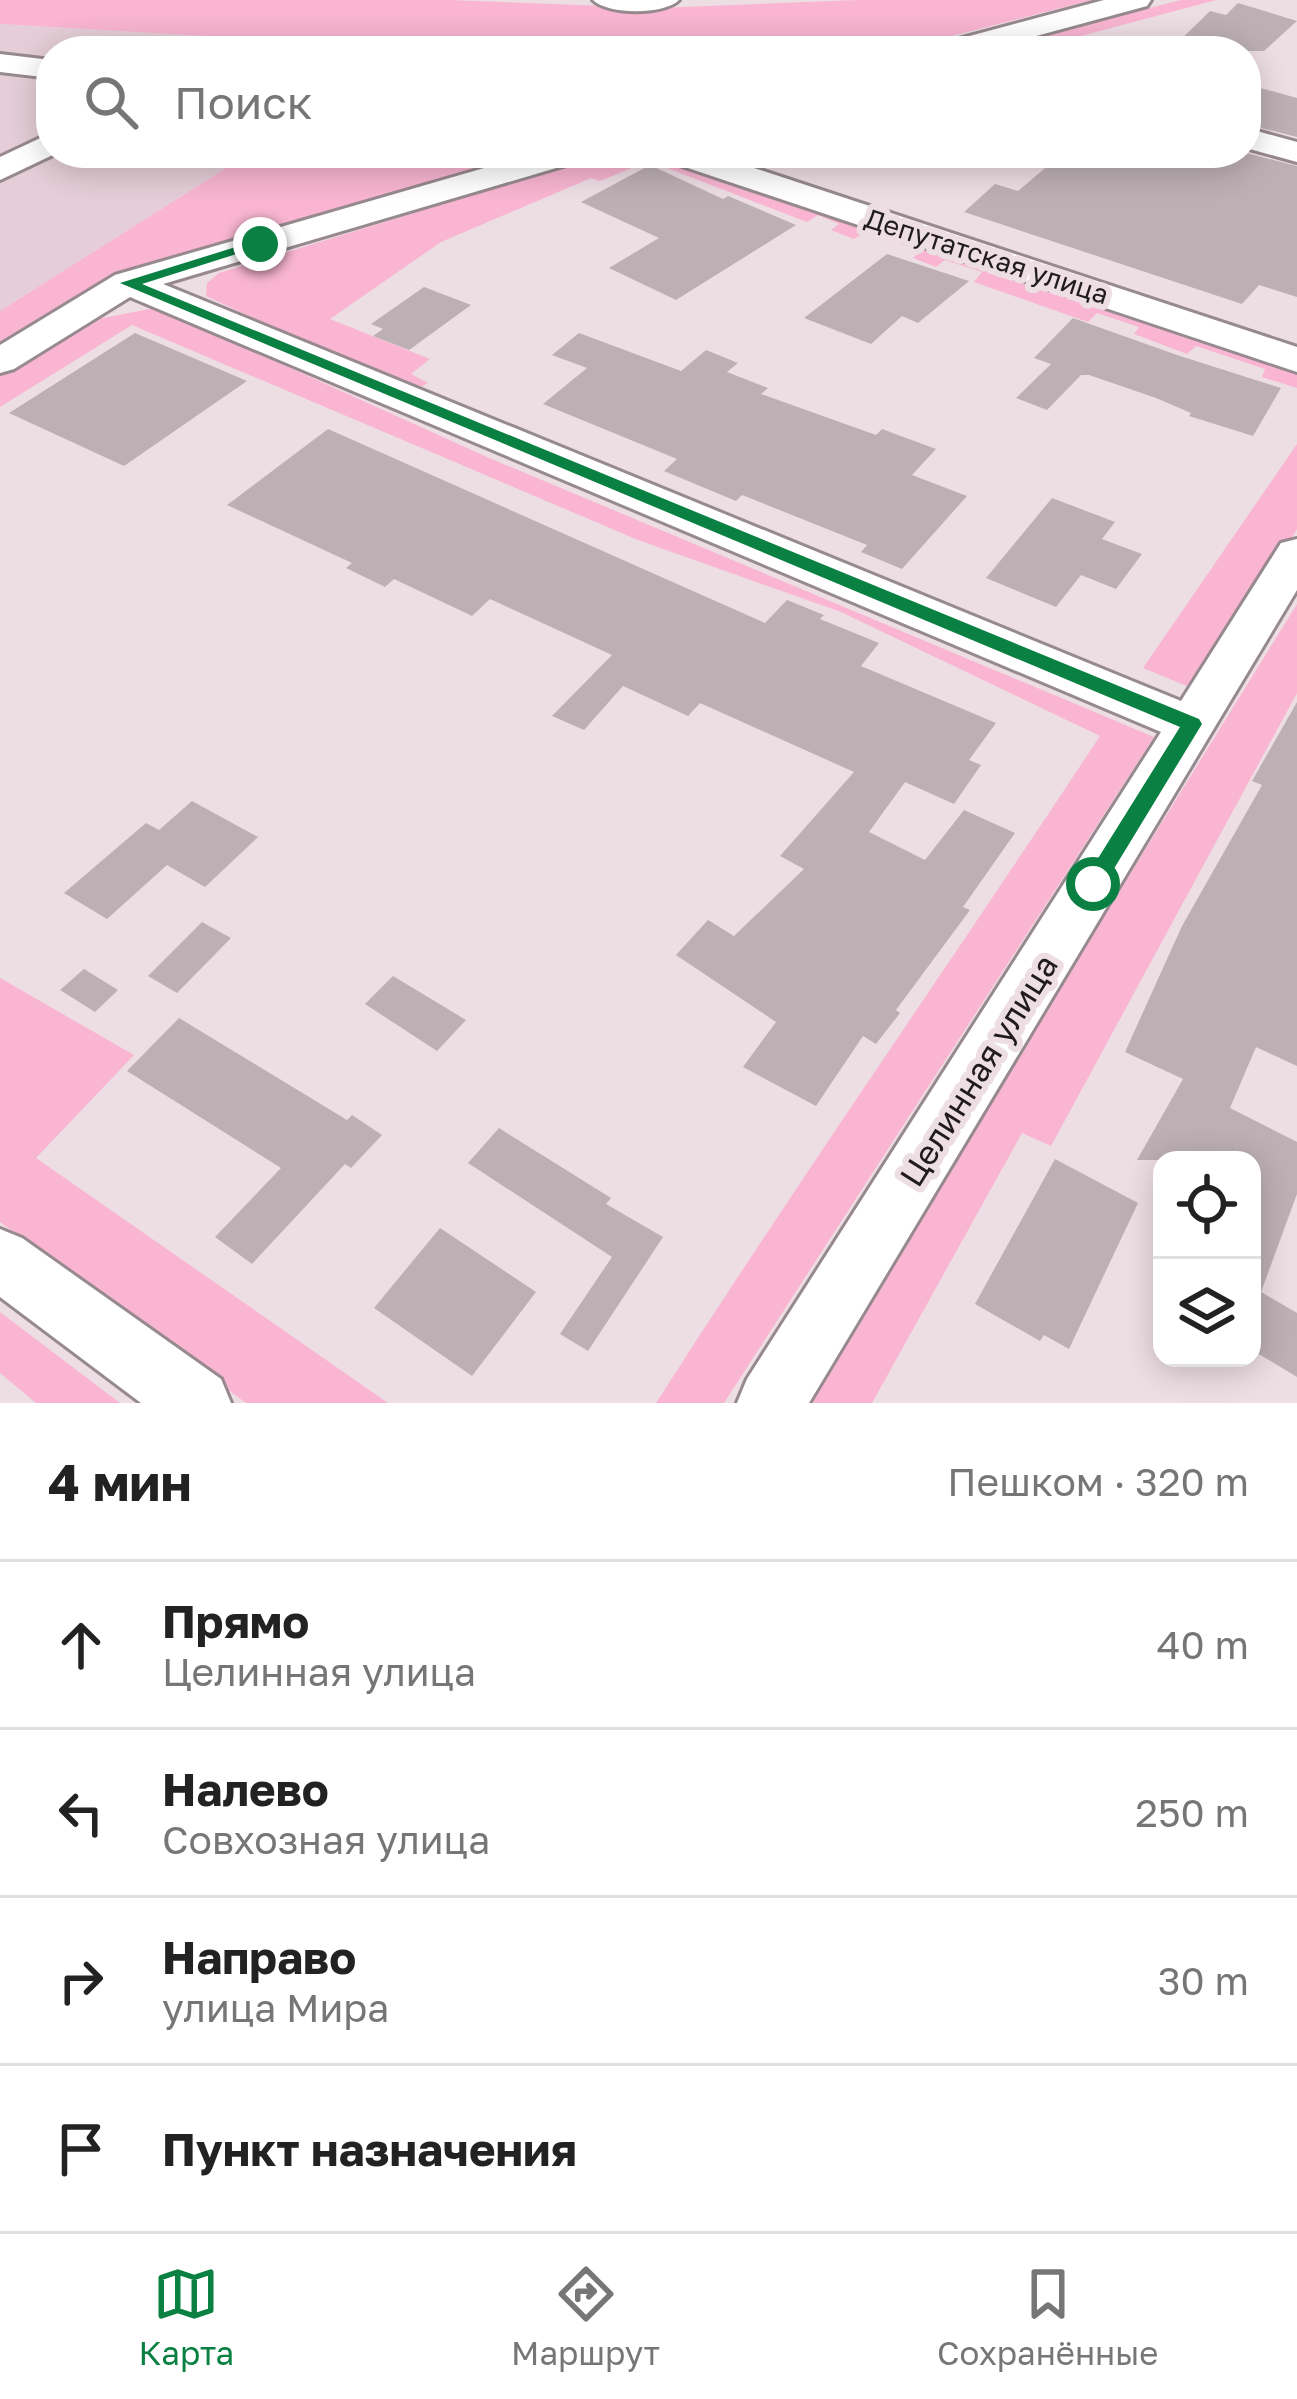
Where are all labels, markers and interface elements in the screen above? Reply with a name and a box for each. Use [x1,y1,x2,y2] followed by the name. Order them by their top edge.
[36,36,1261,168] search box
[78,69,144,135] icon: search
[174,75,313,129] text: Поиск
[861,202,1113,310] street label: Депутатская улица
[233,217,287,271] route end
[1066,857,1120,911] route start
[891,947,1065,1193] street label: Целинная улица
[1153,1151,1261,1367] map controls
[1153,1151,1261,1259] button: locate
[1153,1259,1261,1367] button: layers
[48,1451,192,1512] text: 4 мин
[947,1458,1249,1505] text: Пешком · 320 m
[162,1594,309,1648] text: Прямо
[48,1612,114,1678] icon: ahead
[1157,1621,1249,1668] text: 40 m
[162,1648,476,1695] text: Целинная улица
[162,1762,329,1816] text: Налево
[48,1780,114,1846] icon: left
[1135,1789,1249,1836] text: 250 m
[162,1816,490,1863] text: Совхозная улица
[162,1930,356,1984] text: Направо
[48,1948,114,2014] icon: right
[1158,1957,1249,2004] text: 30 m
[162,1984,389,2031] text: улица Мира
[48,2116,114,2182] icon: arrive
[162,2122,577,2176] text: Пункт назначения
[139,2261,234,2372] tab: Карта
[511,2261,660,2372] tab: Маршрут
[937,2261,1158,2372] tab: Сохранённые

